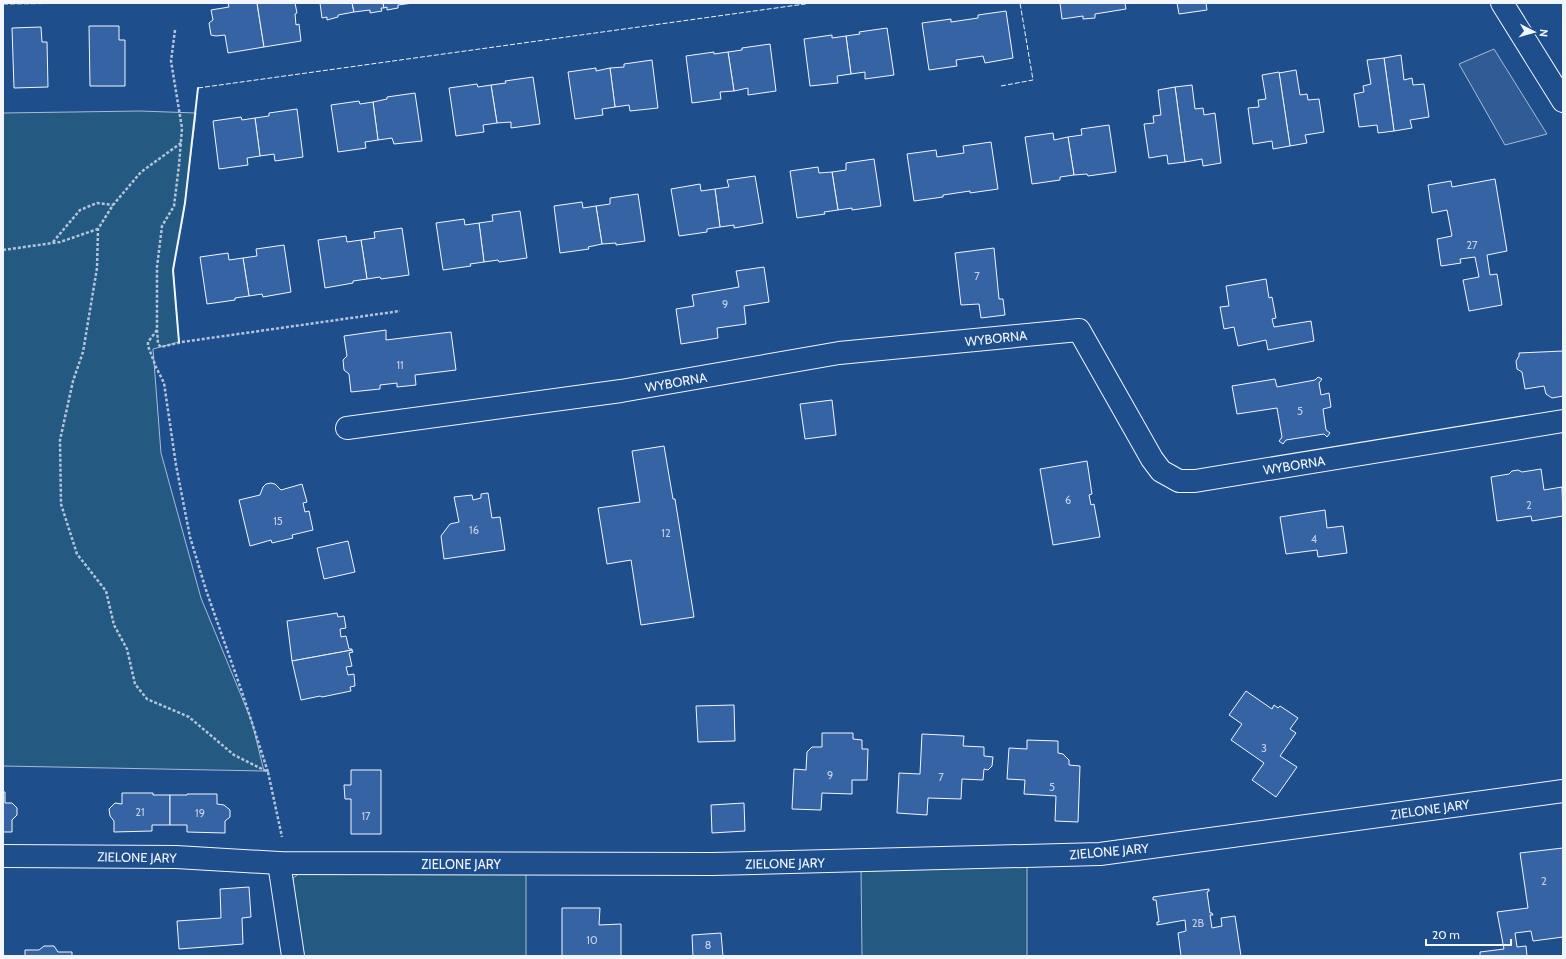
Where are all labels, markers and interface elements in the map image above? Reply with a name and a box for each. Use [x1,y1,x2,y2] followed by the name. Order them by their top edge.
[1514,12,1554,52] north arrow
[1537,28,1551,38] text: N
[1466,238,1478,252] house number: 27
[974,269,980,283] house number: 7
[722,297,728,311] house number: 9
[964,327,1028,349] street label: WYBORNA
[396,358,404,372] house number: 11
[644,369,708,395] street label: WYBORNA
[1297,404,1303,418] house number: 5
[1262,452,1326,478] street label: WYBORNA
[1065,493,1071,507] house number: 6
[1526,498,1532,512] house number: 2
[273,514,283,528] house number: 15
[469,523,479,537] house number: 16
[661,526,671,540] house number: 12
[1311,532,1318,546] house number: 4
[1261,741,1267,755] house number: 3
[827,768,833,782] house number: 9
[938,770,944,784] house number: 7
[1049,780,1055,794] house number: 5
[1390,795,1471,822] street label: ZIELONE JARY
[135,805,145,819] house number: 21
[195,806,205,820] house number: 19
[361,809,371,823] house number: 17
[1069,840,1150,862] street label: ZIELONE JARY
[97,848,178,866] street label: ZIELONE JARY
[745,854,826,872] street label: ZIELONE JARY
[421,856,501,872] street label: ZIELONE JARY
[1541,874,1547,888] house number: 2
[1192,916,1205,930] house number: 2B
[1426,921,1511,947] scale bar
[1432,927,1460,942] text: 20 m
[586,933,598,947] house number: 10
[705,938,711,952] house number: 8

